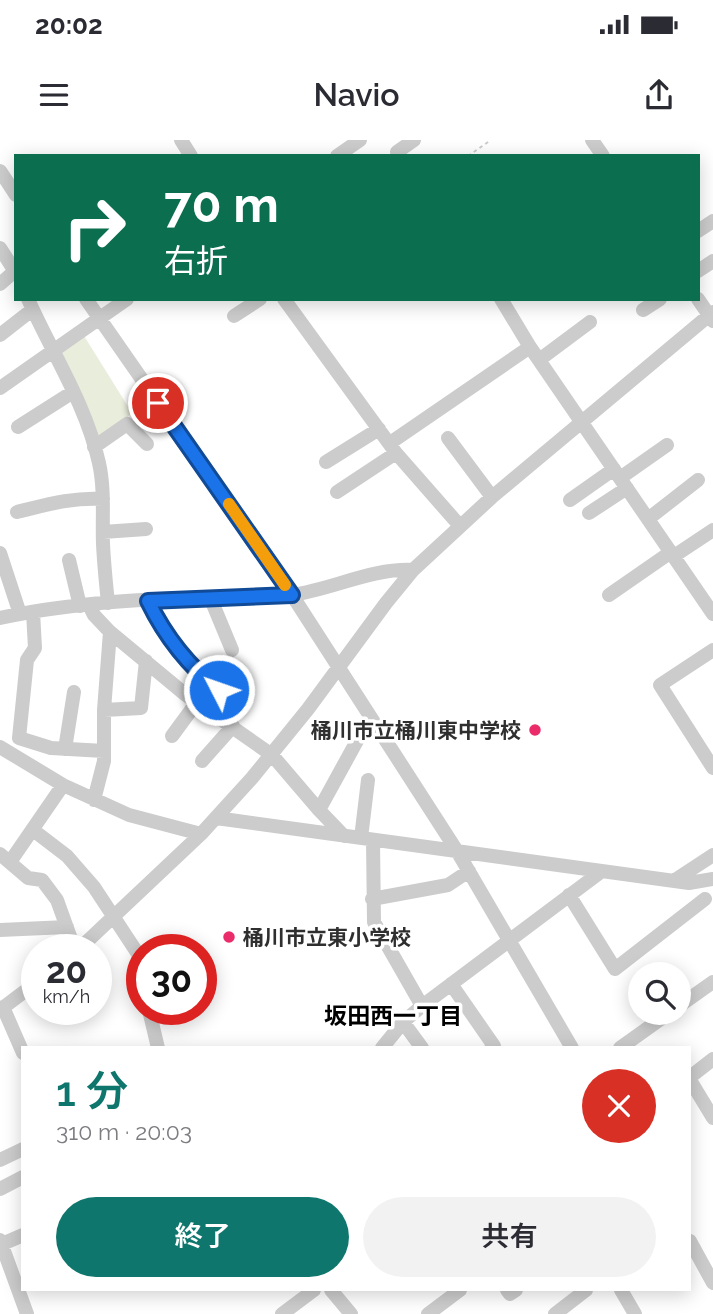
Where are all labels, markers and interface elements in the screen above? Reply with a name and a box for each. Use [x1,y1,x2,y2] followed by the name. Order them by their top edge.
[35,10,103,40] text: 20:02
[35,76,73,114] icon: menu
[313,76,400,113] text: Navio
[640,76,678,114] icon: share
[164,176,279,233] text: 70 m
[49,182,140,273] icon: right
[164,242,228,279] text: 右折
[128,373,188,433] pin
[139,384,177,422] icon: arrive
[182,653,256,727] position arrow
[311,718,521,743] place label: 桶川市立桶川東中学校
[527,722,543,738] marker: 桶川市立桶川東中学校
[243,925,411,950] place label: 桶川市立東小学校
[221,929,237,945] marker: 桶川市立東小学校
[126,934,217,1025] speed limit sign: 30
[46,950,87,991] text: 20
[628,962,691,1025] map controls
[628,962,691,1025] button: search
[43,986,90,1007] text: km/h
[324,1002,462,1029] district label: 坂田西一丁目
[56,1067,128,1116] text: 1 分
[582,1069,656,1143] button: close
[56,1118,192,1145] text: 310 m · 20:03
[56,1197,349,1277] button: 終了
[363,1197,656,1277] button: 共有

